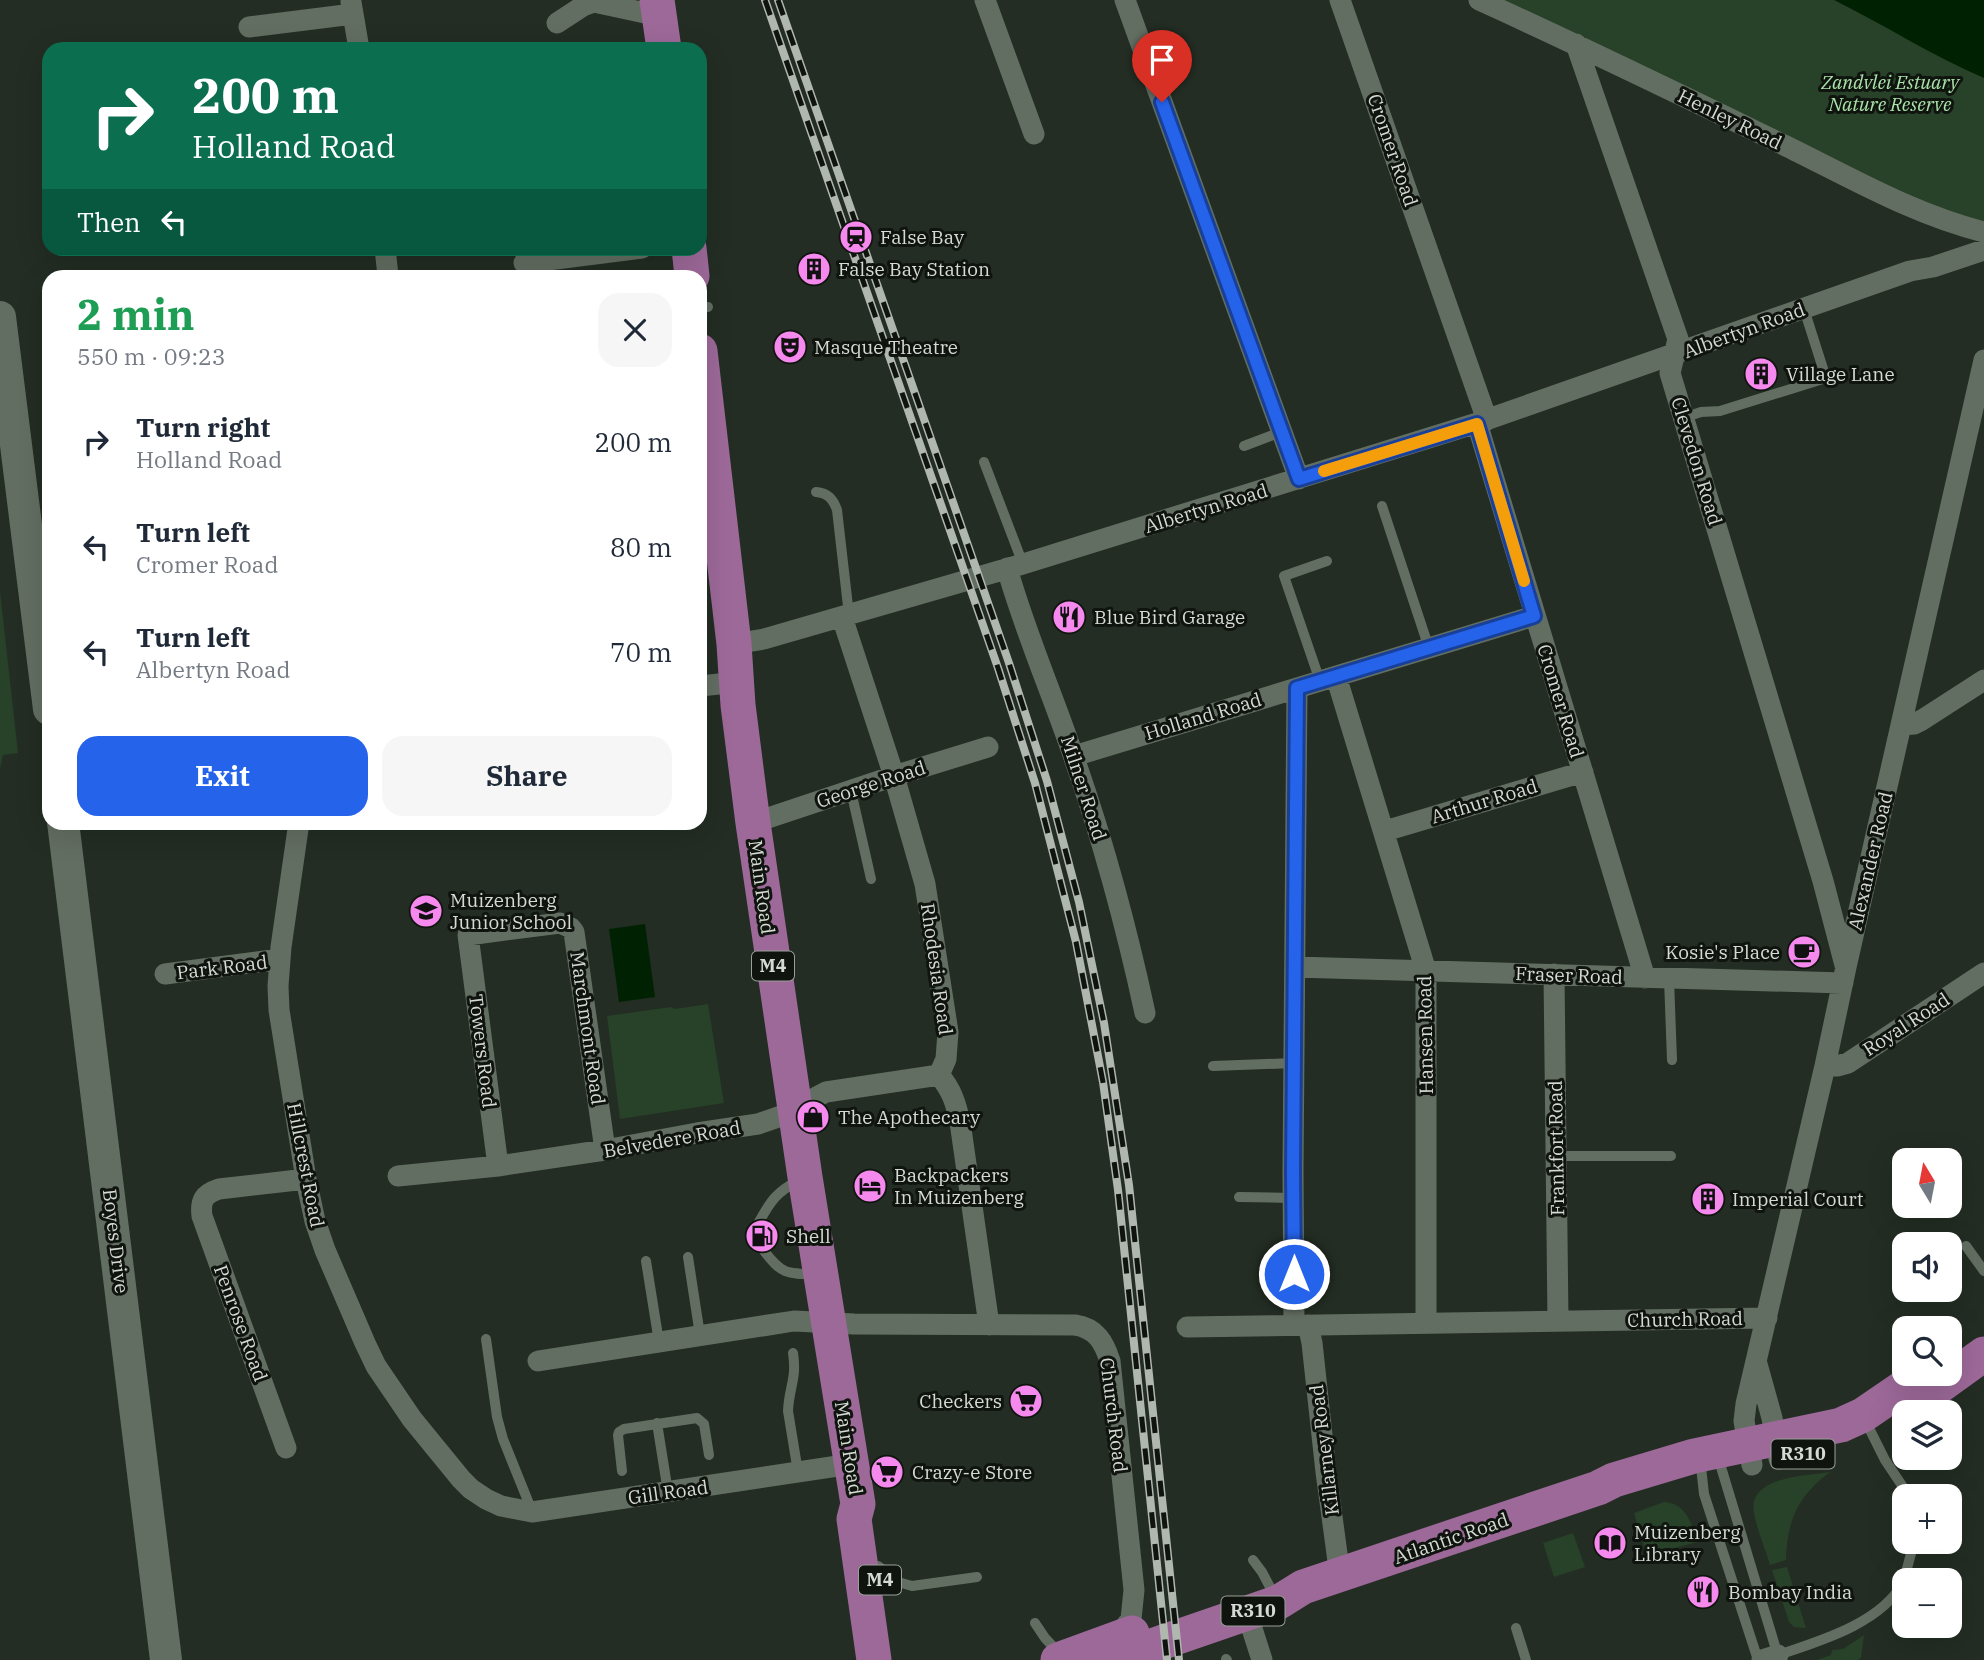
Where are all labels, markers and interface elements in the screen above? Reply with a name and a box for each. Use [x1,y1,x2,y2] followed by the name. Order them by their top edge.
[1132,30,1192,102] pin
[1143,41,1181,79] icon: arrive
[192,63,339,126] text: 200 m
[77,70,168,161] icon: right
[1820,70,1960,116] park label: Zandvlei Estuary Nature Reserve
[1674,83,1786,155] street label: Henley Road
[1363,90,1423,210] street label: Cromer Road
[192,125,396,167] text: Holland Road
[155,203,193,241] icon: left
[77,205,141,239] text: Then
[837,218,875,256] station icon: False Bay
[880,225,965,249] place label: False Bay
[795,250,833,288] building icon: False Bay Station
[838,257,990,281] place label: False Bay Station
[77,287,195,342] text: 2 min
[598,293,672,367] button: close
[1680,297,1808,363] street label: Albertyn Road
[771,328,809,366] theatre icon: Masque Theatre
[814,335,958,359] place label: Masque Theatre
[77,341,226,371] text: 550 m · 09:23
[1742,355,1780,393] building icon: Village Lane
[1786,362,1895,386] place label: Village Lane
[1666,394,1728,528] street label: Clevedon Road
[136,410,270,444] text: Turn right
[77,423,115,461] icon: right
[594,425,672,459] text: 200 m
[136,444,282,474] text: Holland Road
[1141,478,1271,538] street label: Albertyn Road
[136,515,250,549] text: Turn left
[77,528,115,566] icon: left
[610,530,672,564] text: 80 m
[136,549,278,579] text: Cromer Road
[1050,598,1088,636] restaurant icon: Blue Bird Garage
[1094,605,1245,629] place label: Blue Bird Garage
[136,620,250,654] text: Turn left
[77,633,115,671] icon: left
[610,635,672,669] text: 70 m
[1532,641,1590,761] street label: Cromer Road
[136,654,290,684] text: Albertyn Road
[1142,687,1264,745] street label: Holland Road
[1056,733,1112,843] street label: Milner Road
[77,736,368,816] button: Exit
[382,736,672,816] button: Share
[813,755,929,813] street label: George Road
[1428,773,1540,829] street label: Arthur Road
[1842,789,1898,933] street label: Alexander Road
[744,838,780,936] street label: Main Road
[450,888,572,934] place label: Muizenberg Junior School
[407,892,445,930] school or university icon: Muizenberg Junior School
[916,902,958,1036] street label: Rhodesia Road
[1785,933,1823,971] cafe icon: Kosie's Place
[1665,940,1780,964] place label: Kosie's Place
[175,950,269,984] street label: Park Road
[565,950,611,1106] street label: Marchmont Road
[752,951,794,981] road number: M4
[1515,961,1623,989] street label: Fraser Road
[1412,975,1438,1095] street label: Hansen Road
[1858,987,1954,1061] street label: Royal Road
[464,993,502,1109] street label: Towers Road
[1543,1080,1569,1216] street label: Frankfort Road
[794,1098,832,1136] shop icon: The Apothecary
[282,1101,330,1229] street label: Hillcrest Road
[838,1105,981,1129] place label: The Apothecary
[601,1115,743,1163] street label: Belvedere Road
[1892,1148,1962,1218] north arrow
[1892,1148,1962,1638] map controls
[894,1163,1024,1209] place label: Backpackers In Muizenberg
[851,1167,889,1205] hotel icon: Backpackers In Muizenberg
[1689,1180,1727,1218] building icon: Imperial Court
[98,1187,134,1295] street label: Boyes Drive
[1732,1187,1864,1211] place label: Imperial Court
[743,1217,781,1255] fuel station icon: Shell
[786,1224,831,1248] place label: Shell
[1892,1232,1962,1302] button: sound
[1257,1237,1331,1311] position arrow
[209,1262,273,1384] street label: Penrose Road
[1627,1306,1743,1332] street label: Church Road
[1892,1316,1962,1386] button: search
[1095,1356,1133,1474] street label: Church Road
[1007,1382,1045,1420] supermarket icon: Checkers
[1304,1383,1344,1517] street label: Killarney Road
[919,1389,1002,1413] place label: Checkers
[830,1399,868,1497] street label: Main Road
[1892,1400,1962,1470] button: layers
[1772,1440,1834,1469] road number: R310
[868,1453,906,1491] supermarket icon: Crazy-e Store
[912,1460,1032,1484] place label: Crazy-e Store
[626,1474,710,1510] street label: Gill Road
[1892,1484,1962,1554] button: +
[1390,1507,1512,1569] street label: Atlantic Road
[1634,1520,1741,1566] place label: Muizenberg Library
[1591,1524,1629,1562] library icon: Muizenberg Library
[859,1566,901,1595] road number: M4
[1892,1568,1962,1638] button: −
[1684,1573,1722,1611] restaurant icon: Bombay India
[1728,1580,1852,1604] place label: Bombay India
[1222,1596,1284,1626] road number: R310

